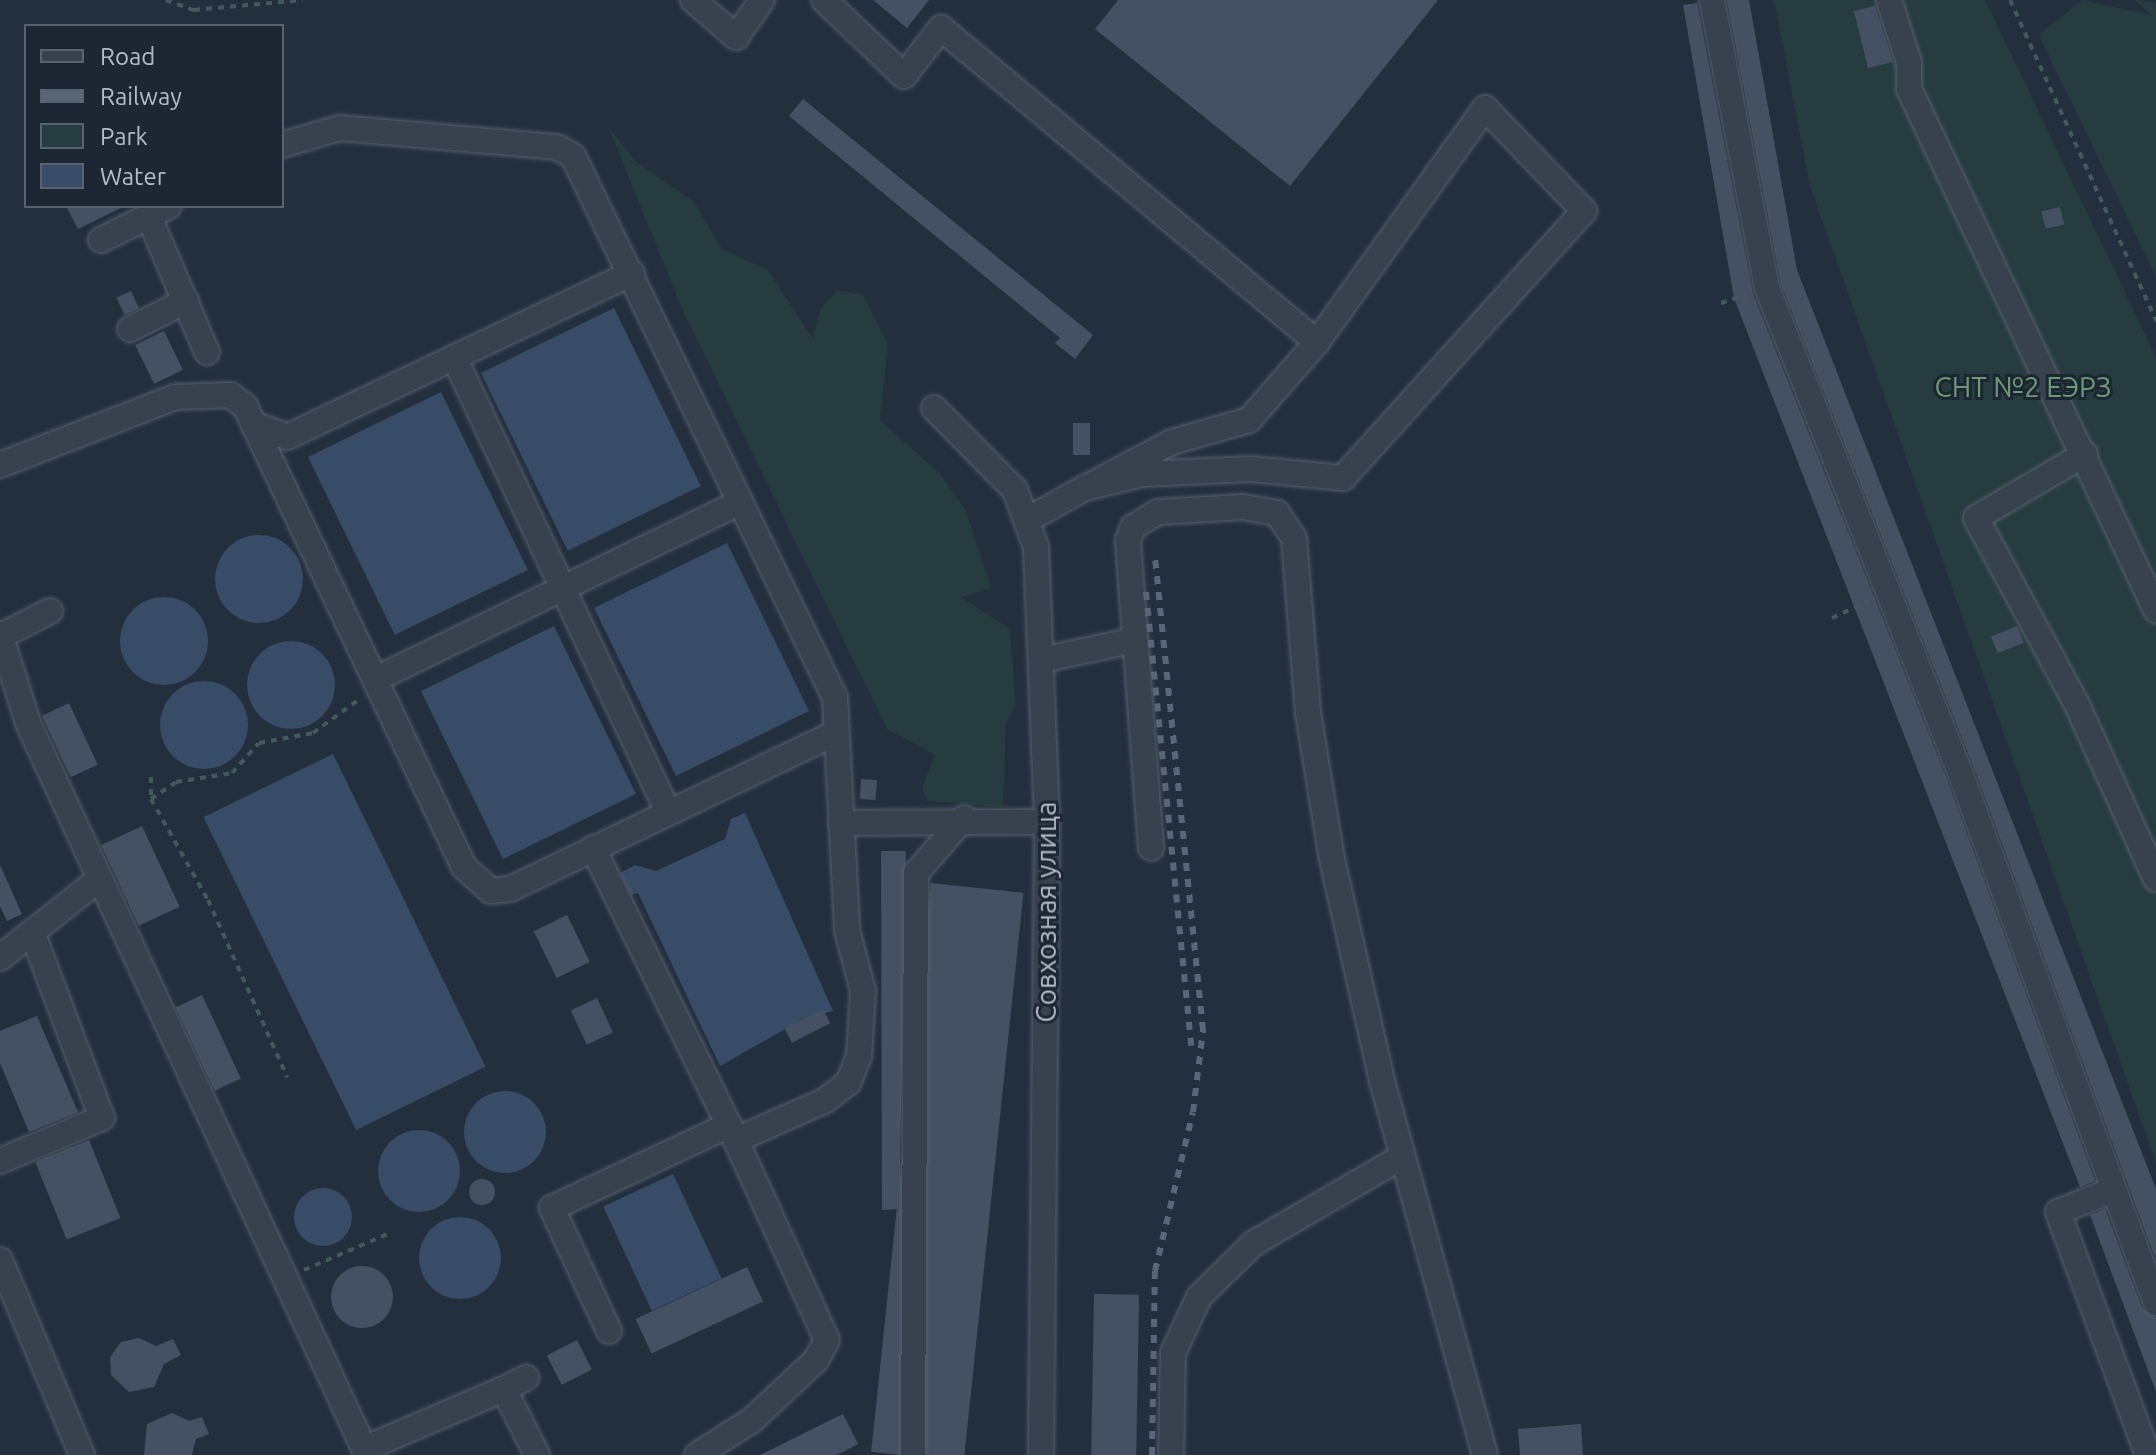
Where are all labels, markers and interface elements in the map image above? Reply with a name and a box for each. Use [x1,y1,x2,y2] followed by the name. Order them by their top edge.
[24,24,284,208] legend
[100,43,155,70] text: Road
[100,83,182,110] text: Railway
[100,123,148,150] text: Park
[100,163,166,190] text: Water
[1935,370,2111,404] park label: СНТ №2 ЕЭРЗ
[1029,801,1063,1023] street label: Совхозная улица

